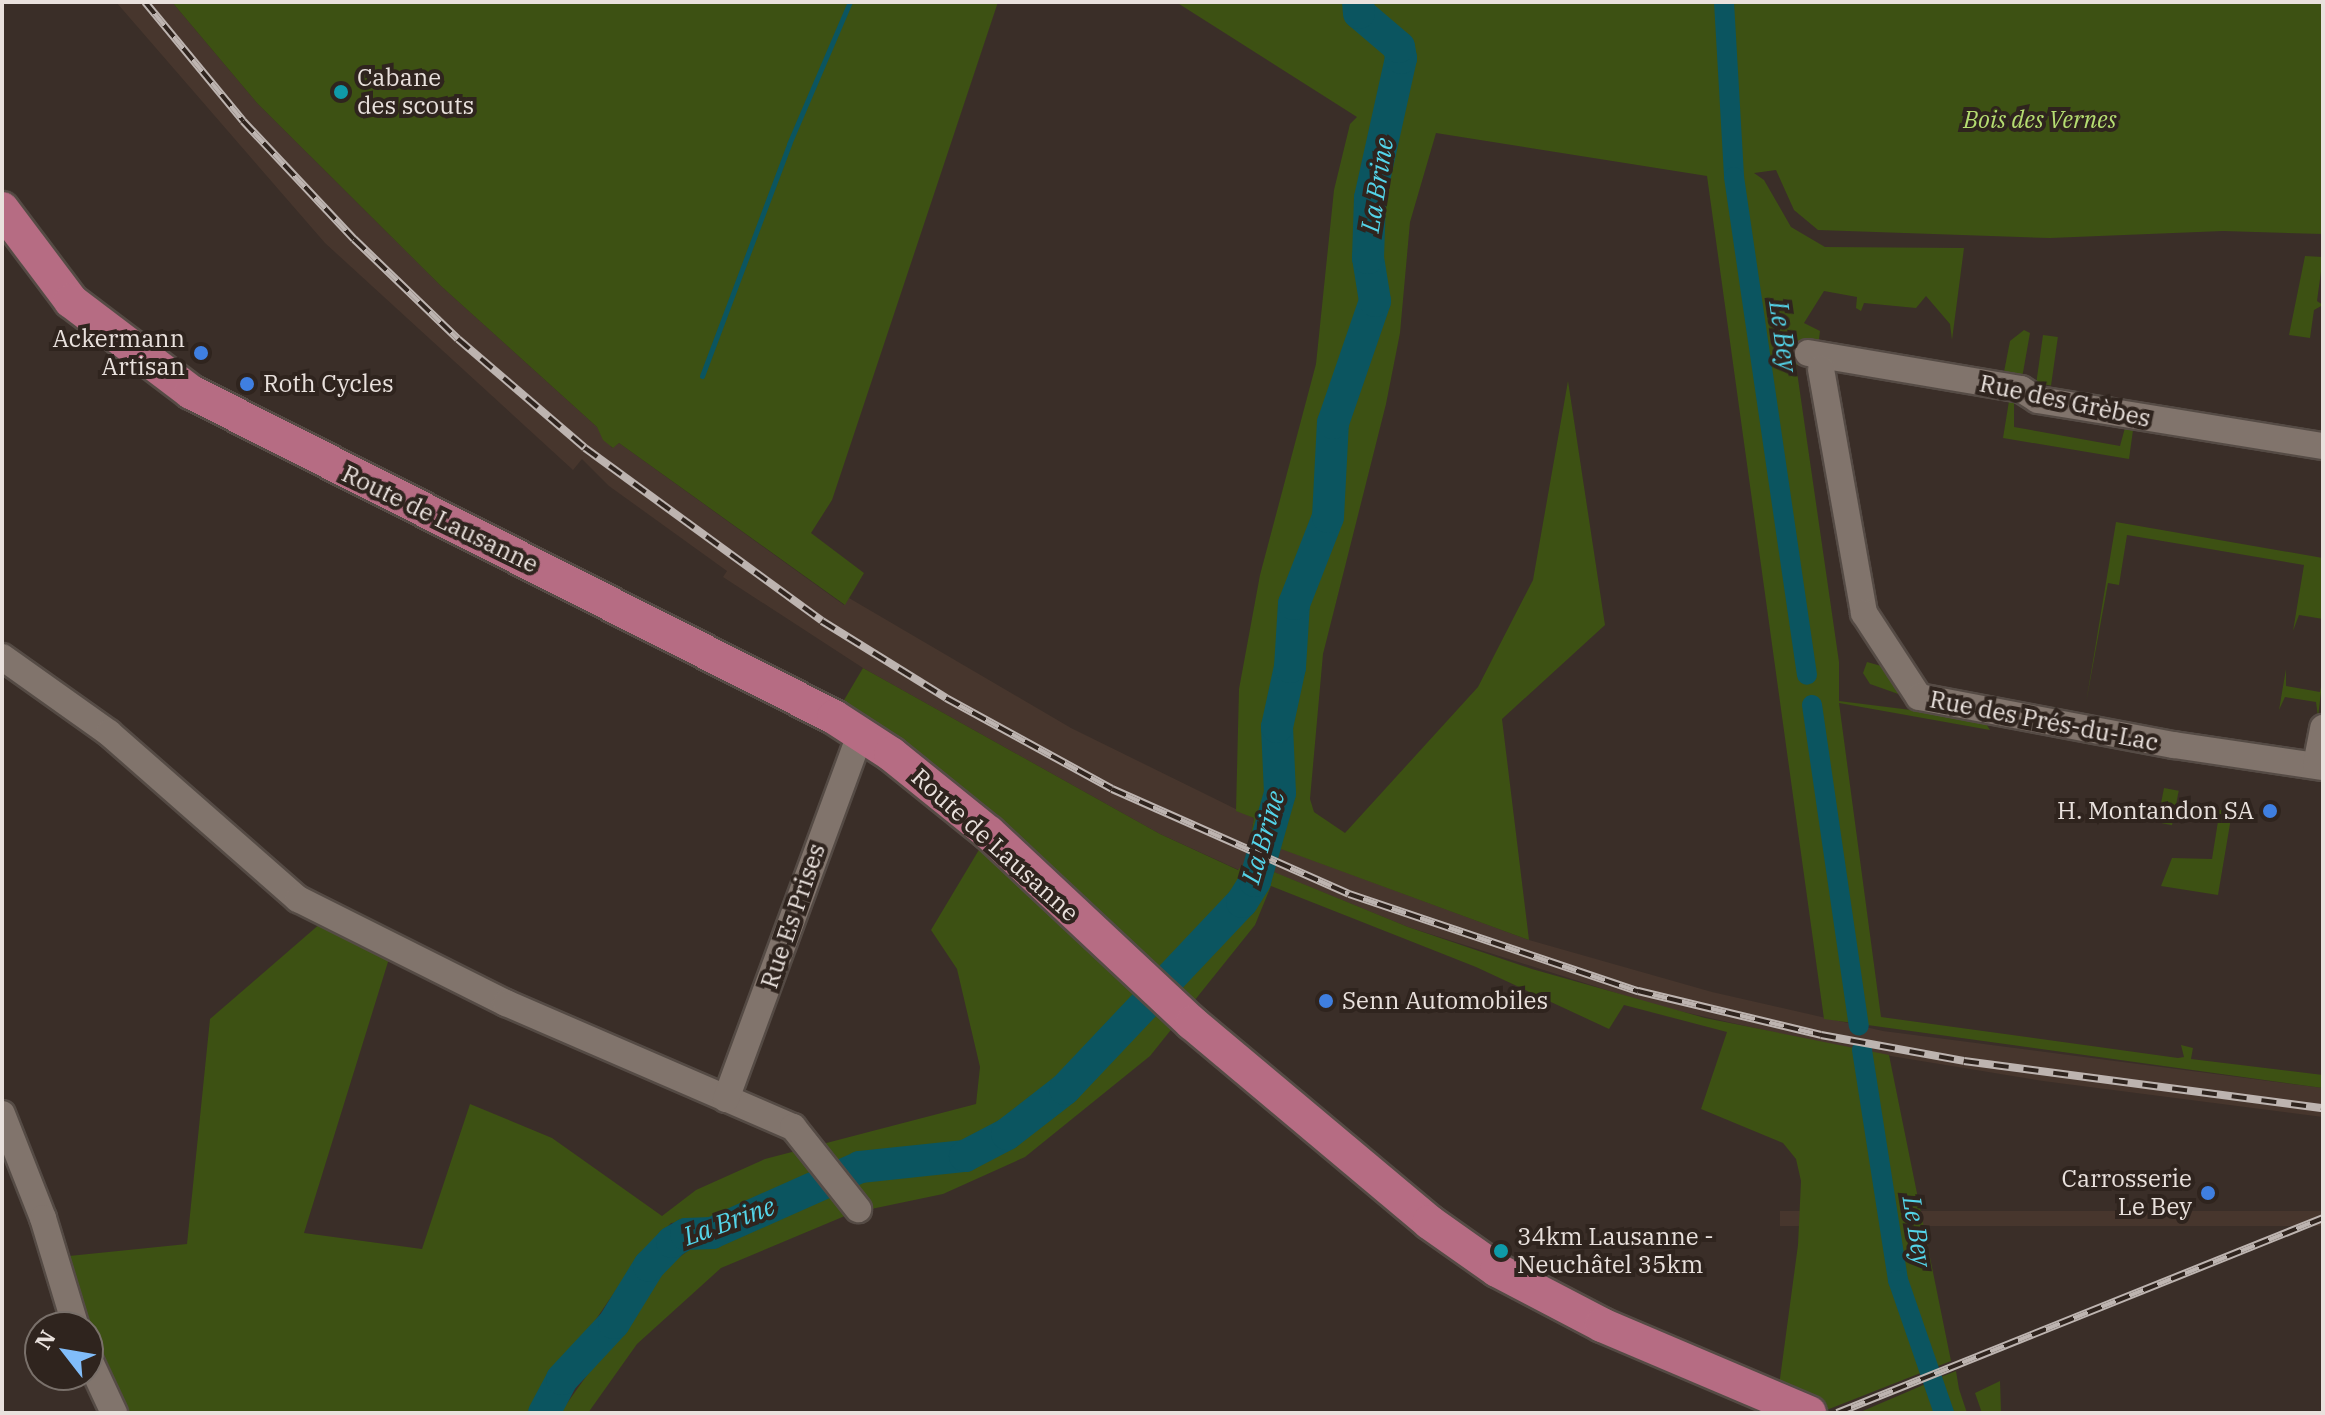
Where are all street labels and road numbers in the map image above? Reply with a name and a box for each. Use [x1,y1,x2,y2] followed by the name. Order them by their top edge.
[1977,369,2153,433] street label: Rue des Grèbes
[337,459,543,579] street label: Route de Lausanne
[1927,685,2161,757] street label: Rue des Prés-du-Lac
[906,763,1084,927] street label: Route de Lausanne
[755,840,831,992] street label: Rue Es Prises

